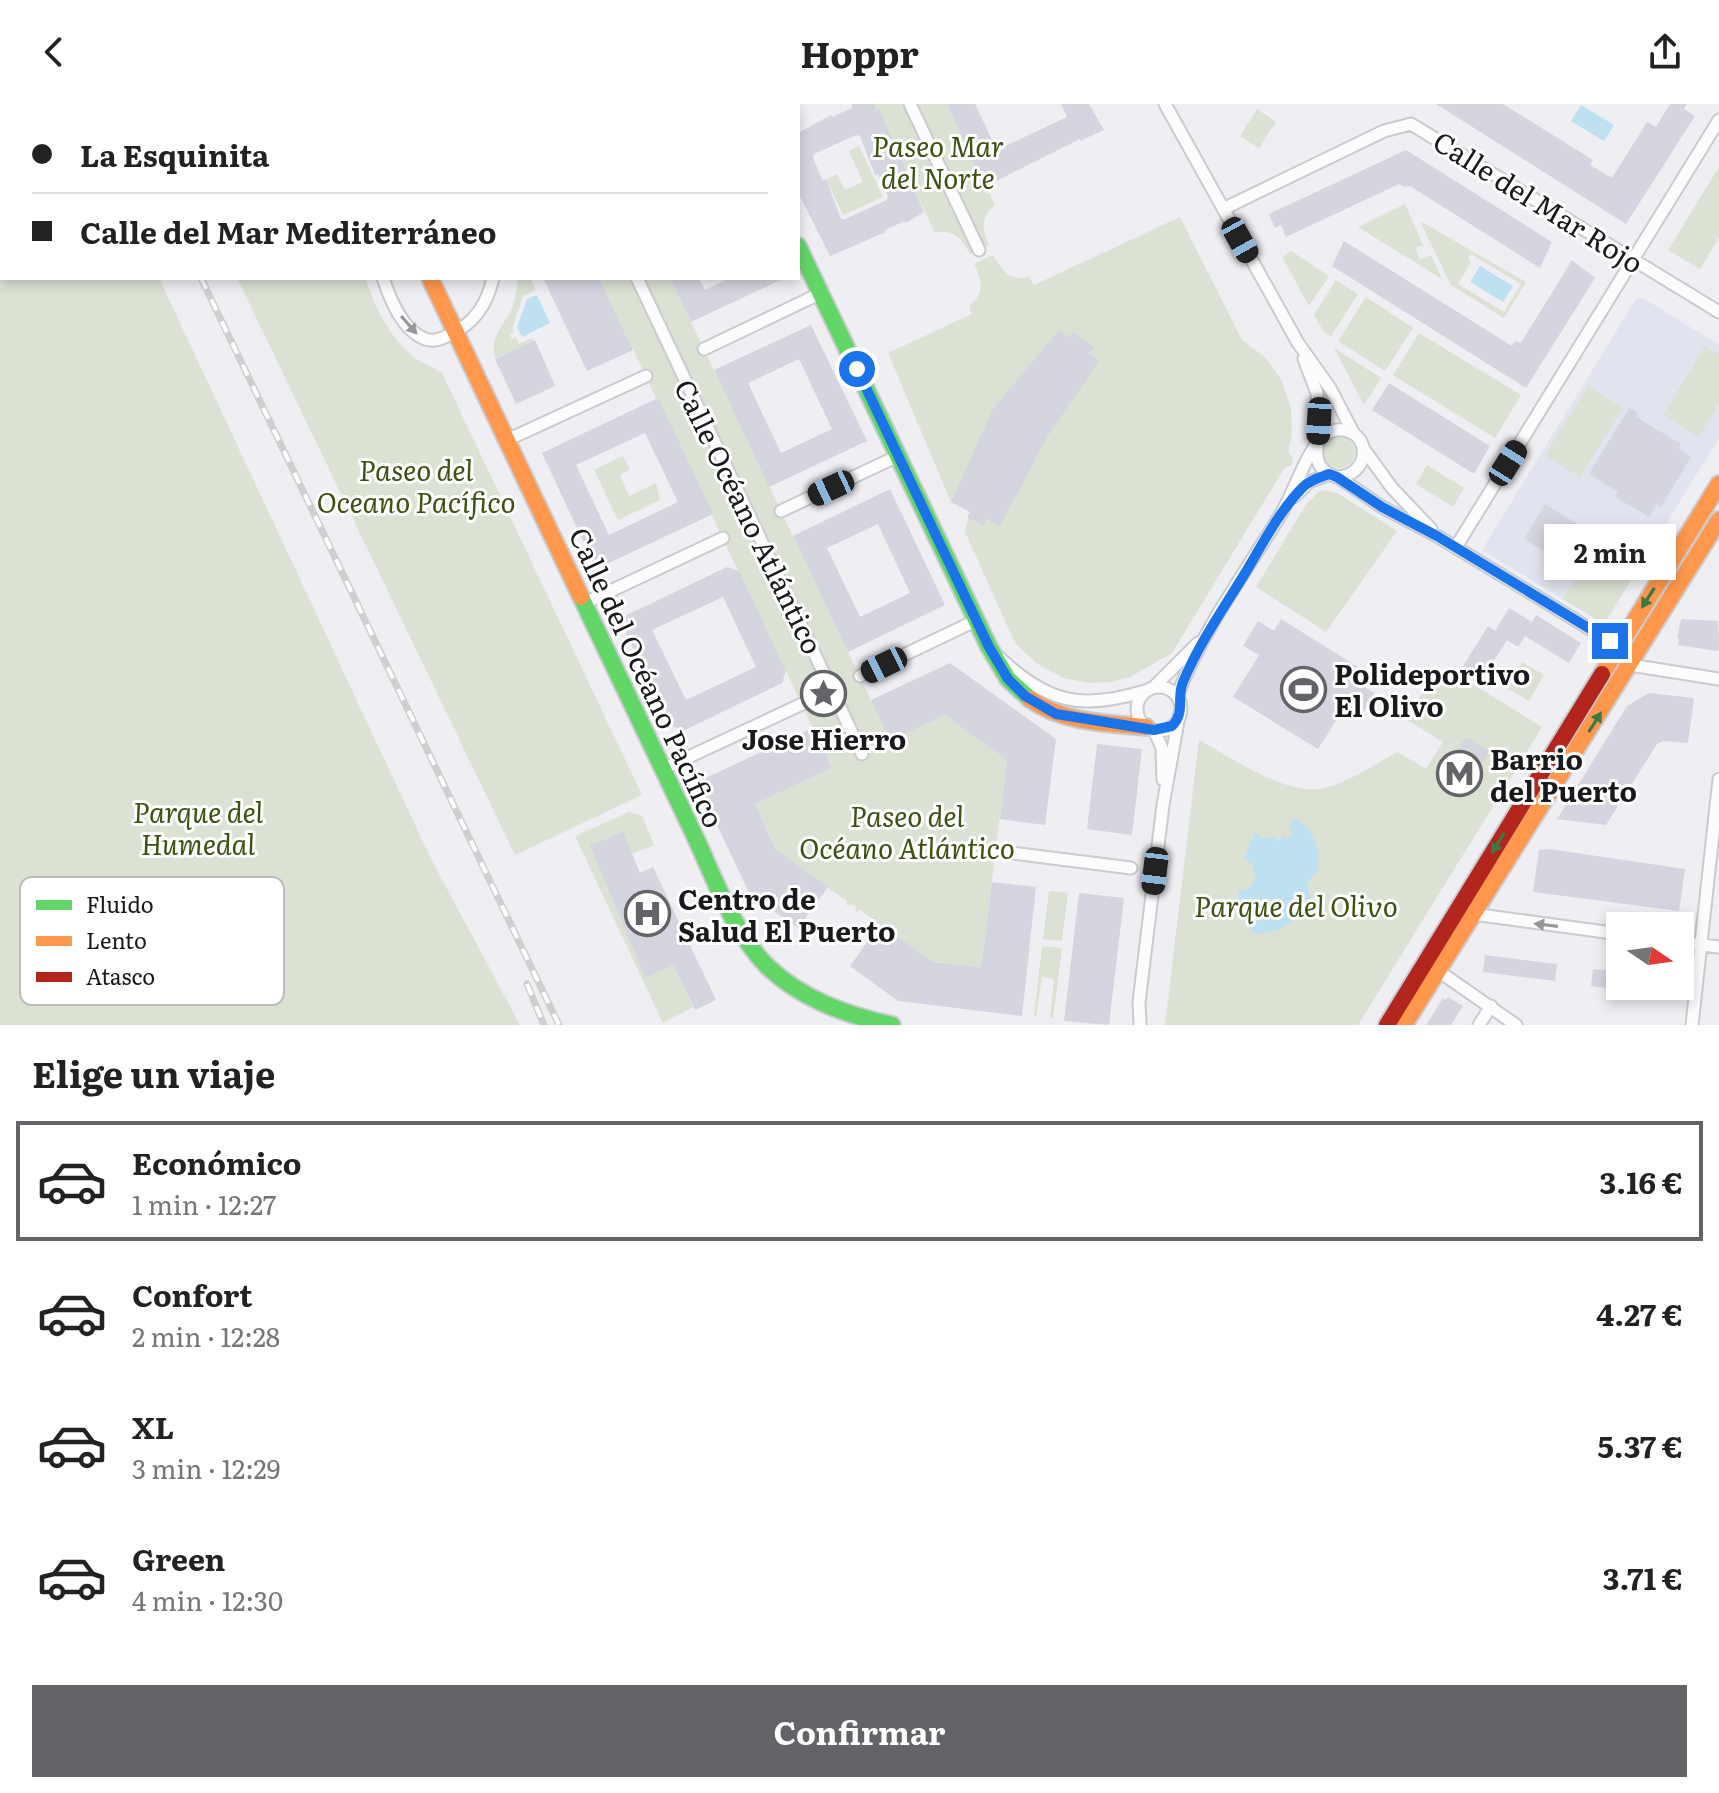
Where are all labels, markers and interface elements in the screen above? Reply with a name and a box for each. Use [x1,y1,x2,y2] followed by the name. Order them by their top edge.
[800,26,919,79] text: Hoppr
[32,30,76,74] icon: back
[1643,30,1687,74] icon: share
[1426,119,1652,283] street label: Calle del Mar Rojo
[872,124,1004,198] park label: Paseo Mar del Norte
[80,132,269,176] text: La Esquinita
[80,209,496,253] text: Calle del Mar Mediterráneo
[1218,213,1262,267] car
[400,314,417,334] one-way arrow
[839,351,875,387] route start
[665,371,835,661] street label: Calle Océano Atlántico
[1306,396,1332,446] car
[1485,436,1531,490] car
[316,448,516,522] park label: Paseo del Oceano Pacífico
[804,467,858,509] car
[560,520,736,834] street label: Calle del Océano Pacífico
[1544,525,1676,581] callout: 2 min
[1574,532,1646,571] text: 2 min
[1642,587,1656,609] one-way arrow
[1592,623,1628,659] route end
[857,644,911,686] car
[1334,652,1530,726] place label: Polideportivo El Olivo
[1279,665,1327,713] sports icon: Polideportivo El Olivo
[800,669,848,717] place icon: Jose Hierro
[1587,711,1601,733] one-way arrow
[742,717,906,759] place label: Jose Hierro
[1490,737,1637,811] place label: Barrio del Puerto
[1435,750,1483,798] metro station icon: Barrio del Puerto
[133,790,263,864] park label: Parque del Humedal
[799,794,1015,868] park label: Paseo del Océano Atlántico
[1491,832,1505,854] one-way arrow
[1140,846,1170,896] car
[20,877,284,1005] legend
[678,877,895,951] place label: Centro de Salud El Puerto
[1194,884,1398,926] park label: Parque del Olivo
[86,887,154,920] text: Fluido
[623,890,671,938] hospital icon: Centro de Salud El Puerto
[1606,912,1694,1000] north arrow
[1606,912,1694,1000] map controls
[1534,918,1559,931] one-way arrow
[86,923,147,956] text: Lento
[86,959,155,992] text: Atasco
[32,1046,275,1099] text: Elige un viaje
[132,1140,301,1184] text: Económico
[36,1145,108,1217] icon: car
[1600,1159,1683,1203] text: 3.16 €
[132,1184,276,1223] text: 1 min · 12:27
[132,1272,253,1316] text: Confort
[36,1277,108,1349] icon: car
[1596,1291,1683,1335] text: 4.27 €
[132,1316,280,1355] text: 2 min · 12:28
[132,1404,174,1448] text: XL
[36,1409,108,1481] icon: car
[1598,1423,1683,1467] text: 5.37 €
[132,1448,280,1487] text: 3 min · 12:29
[132,1536,225,1580] text: Green
[36,1541,108,1613] icon: car
[1603,1555,1683,1599] text: 3.71 €
[132,1580,283,1619] text: 4 min · 12:30
[32,1685,1687,1777] button: Confirmar

